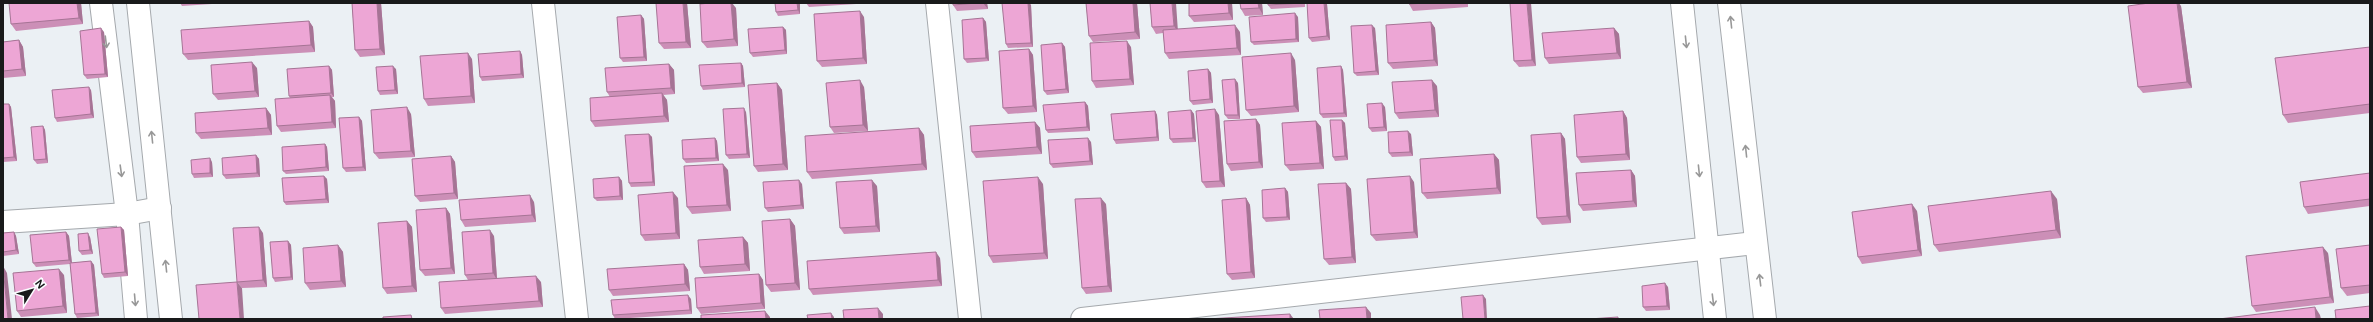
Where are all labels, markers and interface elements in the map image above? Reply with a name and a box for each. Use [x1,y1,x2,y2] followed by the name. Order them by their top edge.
[1728,16,1735,29] one-way arrow
[102,35,109,48] one-way arrow
[1683,35,1690,48] one-way arrow
[149,131,156,144] one-way arrow
[1742,145,1749,158] one-way arrow
[118,164,125,177] one-way arrow
[1695,164,1702,177] one-way arrow
[162,260,170,273] one-way arrow
[12,270,52,310] north arrow
[1756,274,1764,287] one-way arrow
[32,277,48,291] text: N
[131,293,138,306] one-way arrow
[1709,294,1716,307] one-way arrow

